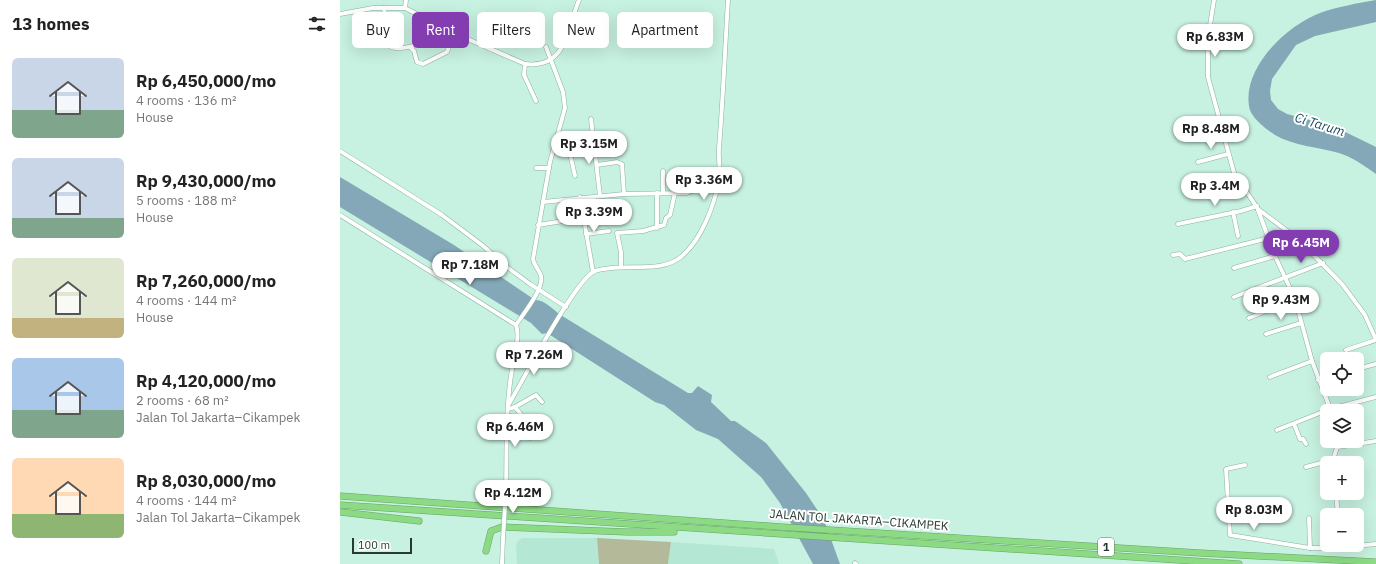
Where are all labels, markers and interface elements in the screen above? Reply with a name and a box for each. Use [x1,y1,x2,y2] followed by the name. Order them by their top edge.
[352,12,404,48] chip: Buy
[412,12,469,48] chip: Rent
[477,12,545,48] chip: Filters
[553,12,609,48] chip: New
[617,12,713,48] chip: Apartment
[12,13,89,35] text: 13 homes
[306,13,328,35] icon: filters
[1174,24,1256,58] pin: Rp 6.83M
[1186,28,1244,45] text: Rp 6.83M
[136,70,276,92] text: Rp 6,450,000/mo
[44,74,92,122] icon: home
[136,92,237,109] text: 4 rooms · 136 m²
[136,109,173,126] text: House
[1293,109,1347,140] water label: Ci Tarum
[1170,116,1252,150] pin: Rp 8.48M
[1182,120,1240,137] text: Rp 8.48M
[548,131,630,165] pin: Rp 3.15M
[560,135,618,152] text: Rp 3.15M
[663,167,745,201] pin: Rp 3.36M
[136,170,276,192] text: Rp 9,430,000/mo
[675,171,733,188] text: Rp 3.36M
[1178,173,1252,207] pin: Rp 3.4M
[44,174,92,222] icon: home
[1190,177,1240,194] text: Rp 3.4M
[136,192,237,209] text: 5 rooms · 188 m²
[553,199,635,233] pin: Rp 3.39M
[565,203,623,220] text: Rp 3.39M
[136,209,173,226] text: House
[1260,230,1342,264] pin: Rp 6.45M
[1272,234,1330,251] text: Rp 6.45M
[429,252,511,286] pin: Rp 7.18M
[441,256,499,273] text: Rp 7.18M
[136,270,276,292] text: Rp 7,260,000/mo
[44,274,92,322] icon: home
[1240,287,1322,321] pin: Rp 9.43M
[1252,291,1310,308] text: Rp 9.43M
[136,292,237,309] text: 4 rooms · 144 m²
[136,309,173,326] text: House
[493,342,575,376] pin: Rp 7.26M
[505,346,563,363] text: Rp 7.26M
[1320,352,1364,552] map controls
[1320,352,1364,396] button: locate
[136,370,276,392] text: Rp 4,120,000/mo
[44,374,92,422] icon: home
[136,392,229,409] text: 2 rooms · 68 m²
[1320,404,1364,448] button: layers
[136,409,300,426] text: Jalan Tol Jakarta–Cikampek
[474,414,556,448] pin: Rp 6.46M
[486,418,544,435] text: Rp 6.46M
[1320,456,1364,500] button: +
[136,470,276,492] text: Rp 8,030,000/mo
[44,474,92,522] icon: home
[472,480,554,514] pin: Rp 4.12M
[484,484,542,501] text: Rp 4.12M
[136,492,237,509] text: 4 rooms · 144 m²
[1213,497,1295,531] pin: Rp 8.03M
[1225,501,1283,518] text: Rp 8.03M
[769,506,949,533] street label: JALAN TOL JAKARTA–CIKAMPEK
[1320,508,1364,552] button: −
[136,509,300,526] text: Jalan Tol Jakarta–Cikampek
[352,536,412,555] scale bar
[358,538,390,552] text: 100 m
[1098,538,1114,556] road number: 1

